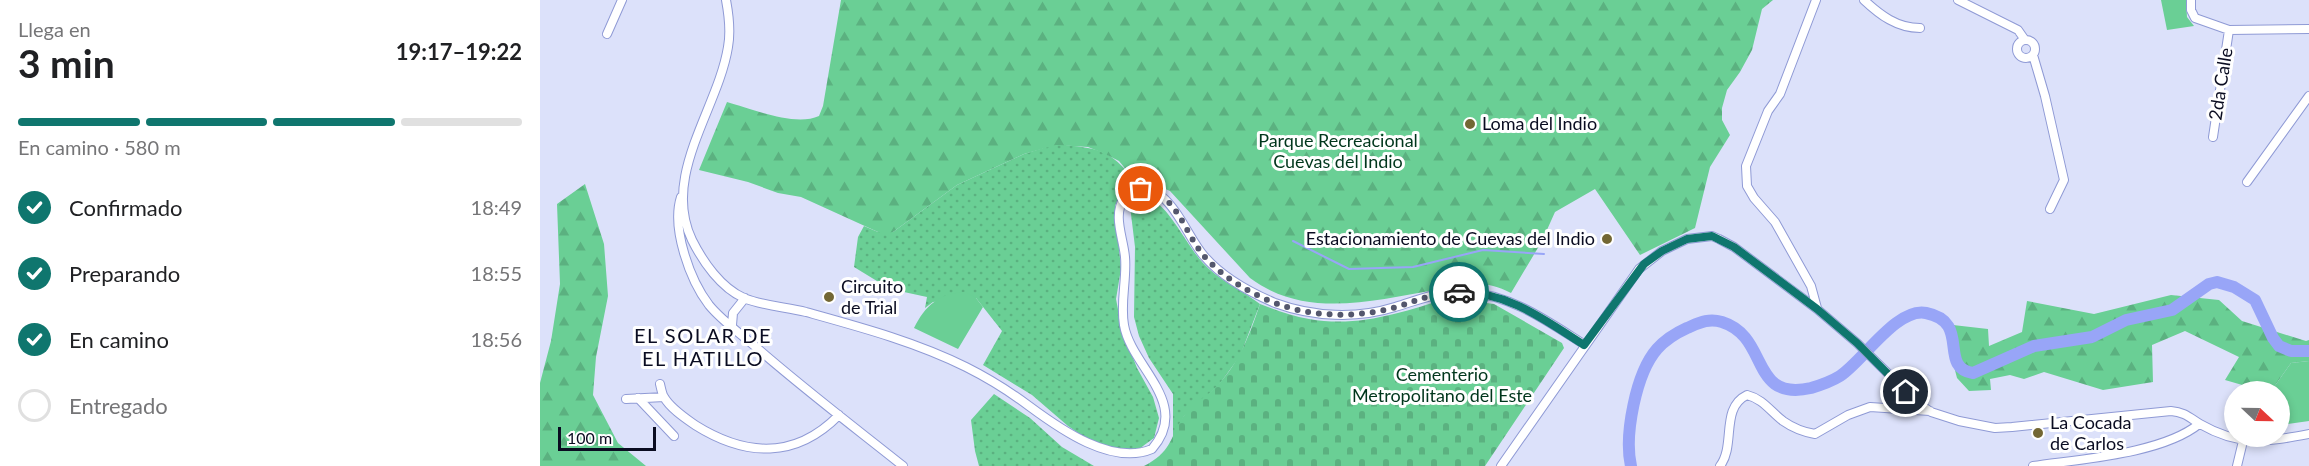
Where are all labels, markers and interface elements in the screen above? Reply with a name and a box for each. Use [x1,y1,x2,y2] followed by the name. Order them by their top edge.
[18,17,91,41] text: Llega en
[396,38,522,65] text: 19:17–19:22
[18,40,115,86] text: 3 min
[2203,46,2237,122] street label: 2da Calle
[1482,112,1597,134] place label: Loma del Indio
[1463,117,1477,131] marker: Loma del Indio
[1258,129,1418,172] park label: Parque Recreacional Cuevas del Indio
[18,135,181,159] text: En camino · 580 m
[1115,163,1166,214] pin
[1124,172,1157,205] icon: bag
[18,191,51,224] icon: check
[69,194,182,221] text: Confirmado
[471,195,522,219] text: 18:49
[1306,227,1595,249] place label: Estacionamiento de Cuevas del Indio
[1600,232,1614,246] marker: Estacionamiento de Cuevas del Indio
[18,257,51,290] icon: check
[69,260,180,287] text: Preparando
[471,261,522,285] text: 18:55
[1429,262,1489,322] courier
[841,275,903,318] place label: Circuito de Trial
[1443,276,1476,309] icon: car
[822,290,836,304] marker: Circuito de Trial
[18,323,51,356] icon: check
[634,323,772,370] district label: EL SOLAR DE EL HATILLO
[69,326,169,353] text: En camino
[471,327,522,351] text: 18:56
[1352,363,1532,406] park label: Cementerio Metropolitano del Este
[1880,366,1931,417] pin
[1889,375,1922,408] icon: home
[2224,381,2290,447] north arrow
[2224,381,2290,447] map controls
[69,392,168,419] text: Entregado
[2050,411,2131,454] place label: La Cocada de Carlos
[558,424,656,452] scale bar
[2031,426,2045,440] marker: La Cocada de Carlos
[567,428,612,447] text: 100 m

